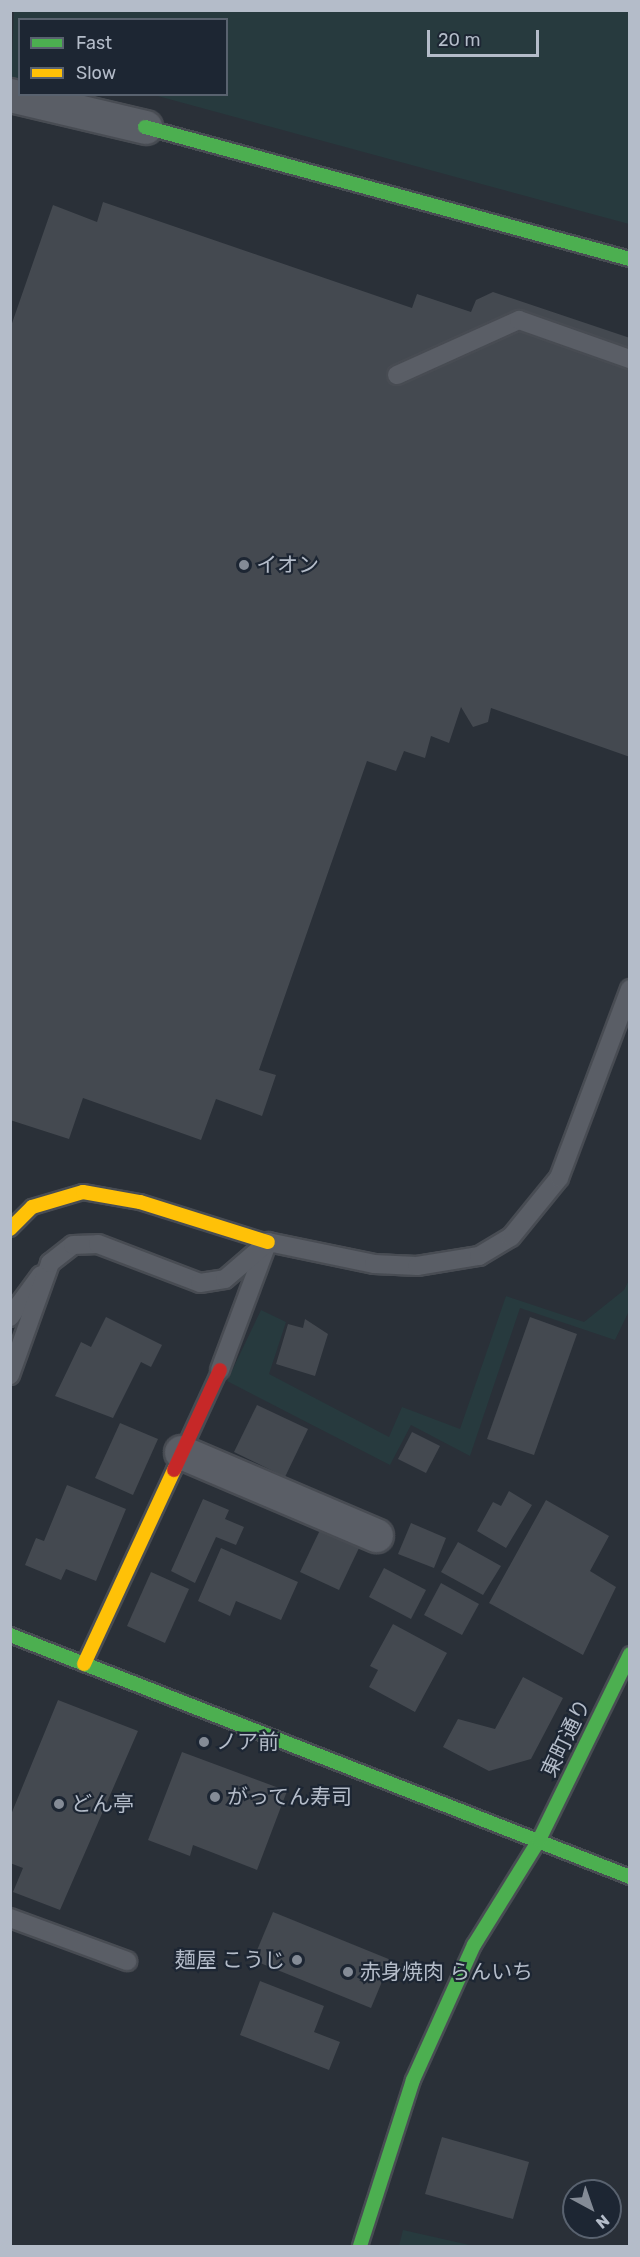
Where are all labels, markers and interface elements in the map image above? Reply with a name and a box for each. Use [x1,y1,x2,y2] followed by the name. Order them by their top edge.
[18,18,228,96] legend
[430,18,542,56] scale bar
[438,29,480,51] text: 20 m
[76,32,112,54] text: Fast
[76,62,116,84] text: Slow
[256,552,319,578] place label: イオン
[237,558,251,572] marker: イオン
[536,1695,596,1781] street label: 東町通り
[216,1729,279,1755] place label: ノア前
[197,1735,211,1749] marker: ノア前
[227,1784,353,1810] place label: がってん寿司
[208,1790,222,1804] marker: がってん寿司
[71,1791,134,1817] place label: どん亭
[52,1797,66,1811] marker: どん亭
[175,1947,285,1973] place label: 麺屋 こうじ
[290,1953,304,1967] marker: 麺屋 こうじ
[360,1959,533,1985] place label: 赤身焼肉 らんいち
[341,1965,355,1979] marker: 赤身焼肉 らんいち
[562,2179,622,2239] north arrow
[592,2211,613,2233] text: N

